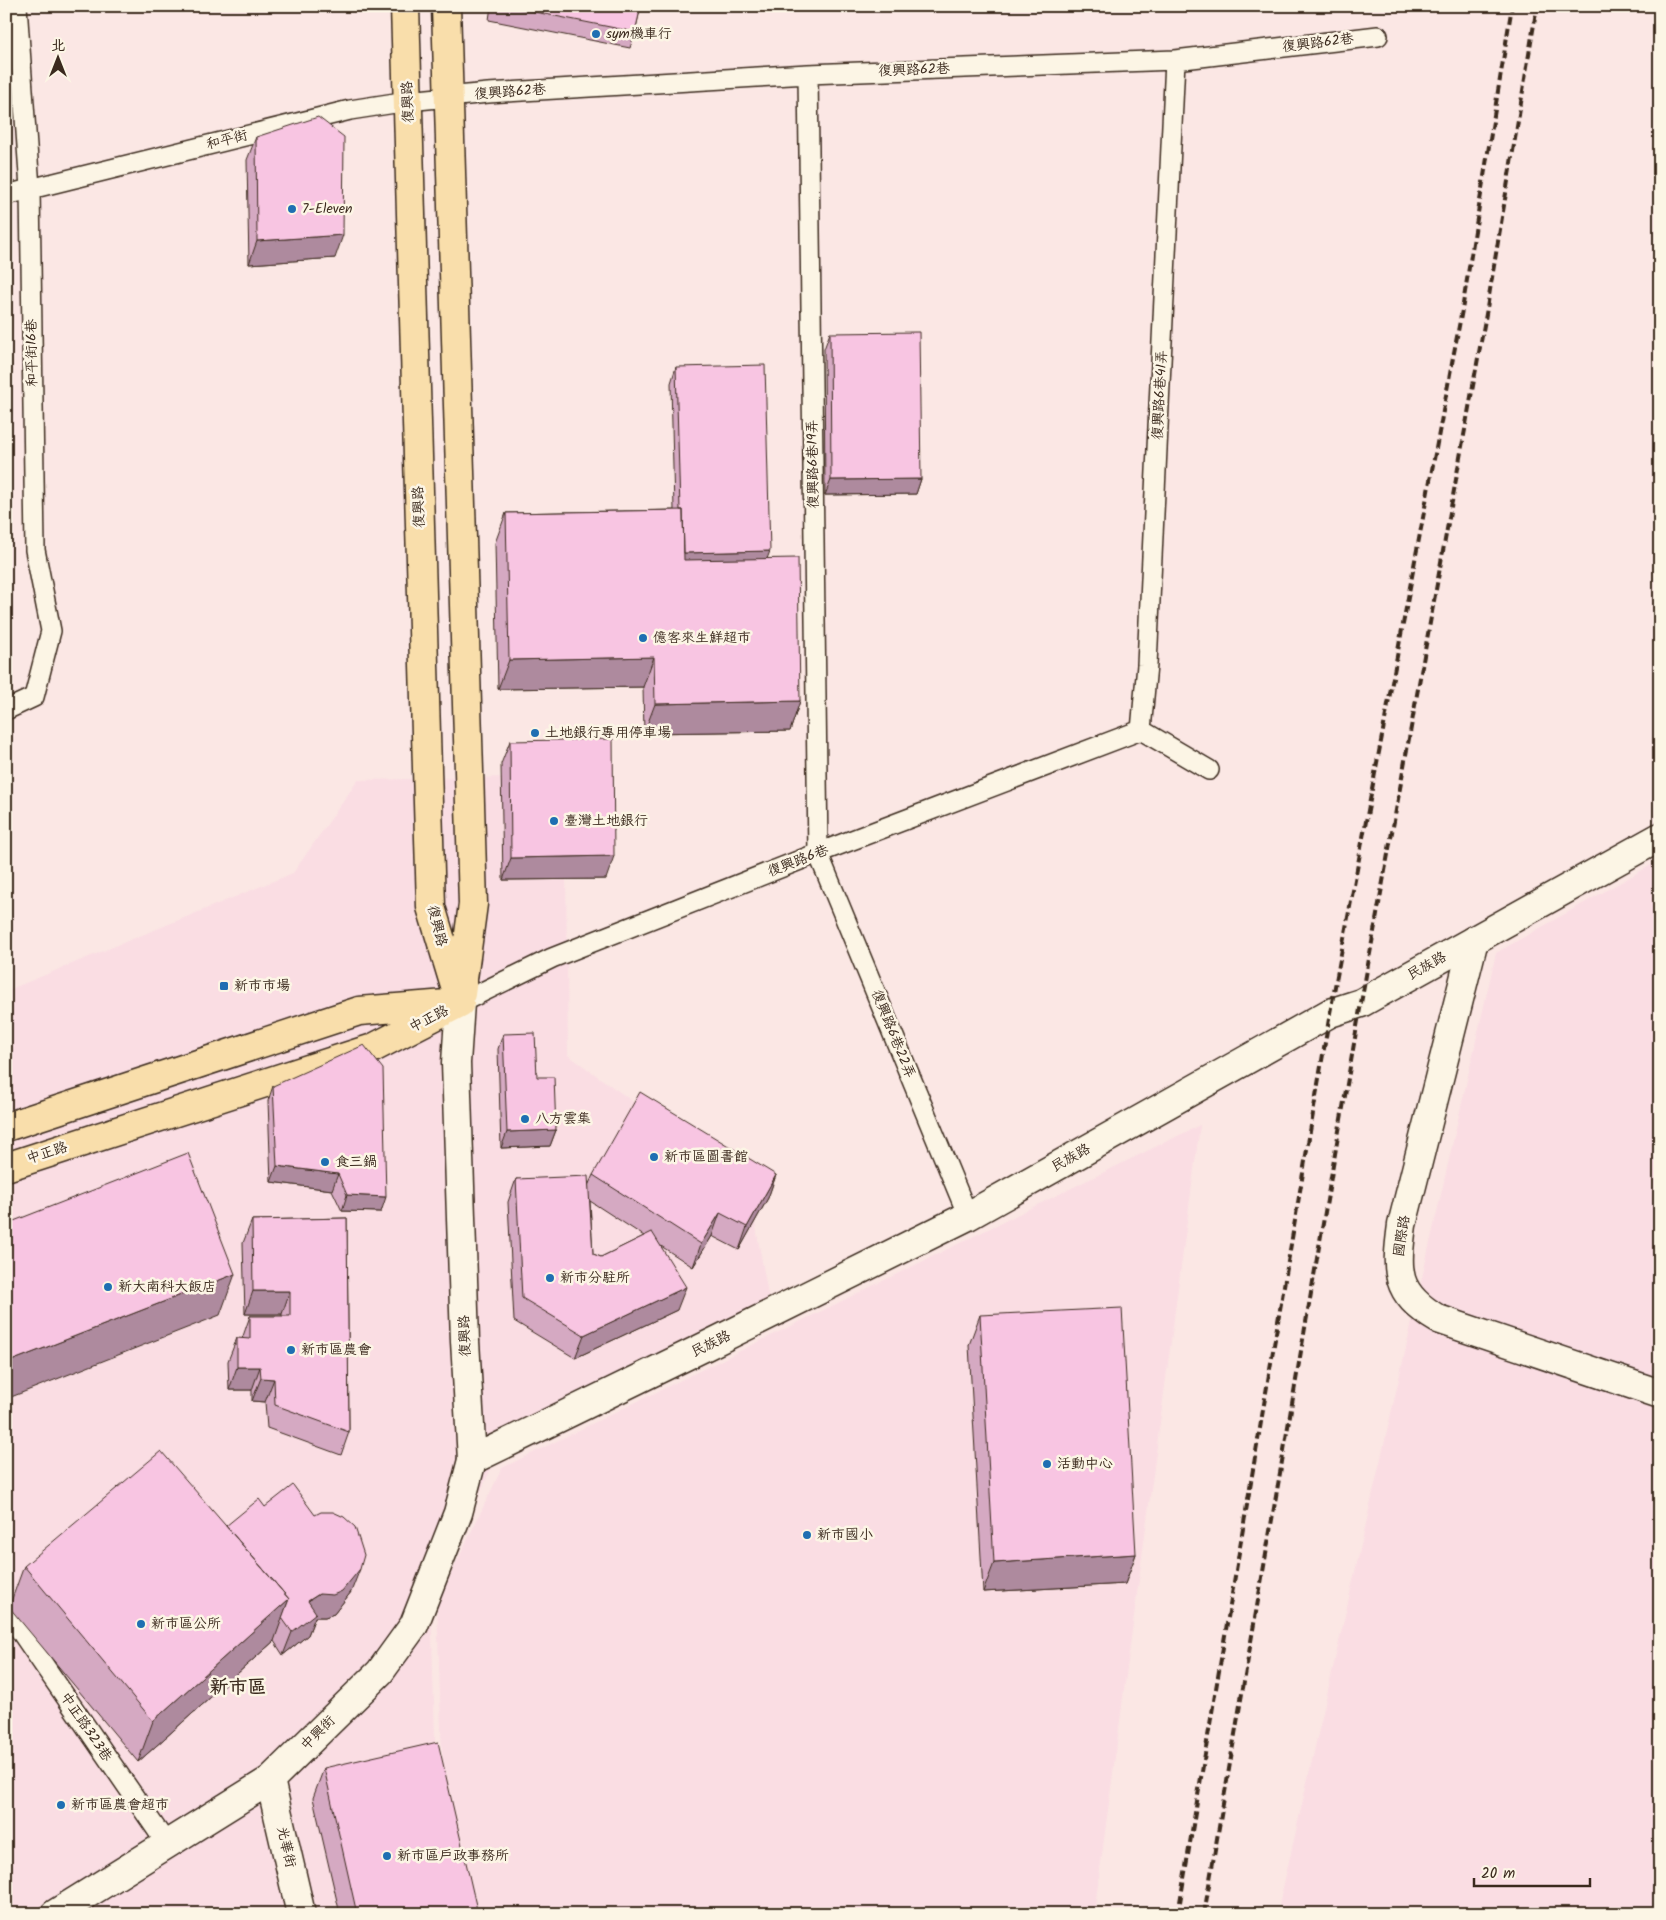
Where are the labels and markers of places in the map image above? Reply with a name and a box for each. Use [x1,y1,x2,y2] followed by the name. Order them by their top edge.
[606,23,672,45] place label: sym機車行
[590,28,602,40] marker: sym機車行
[302,198,352,220] place label: 7-Eleven
[286,203,298,215] marker: 7-Eleven
[653,627,751,649] place label: 億客來生鮮超市
[637,632,649,644] marker: 億客來生鮮超市
[545,722,671,744] place label: 土地銀行專用停車場
[529,727,541,739] marker: 土地銀行專用停車場
[564,810,648,832] place label: 臺灣土地銀行
[548,815,560,827] marker: 臺灣土地銀行
[234,975,290,997] place label: 新市市場
[218,980,230,992] marker: 新市市場
[535,1108,591,1130] place label: 八方雲集
[519,1113,531,1125] marker: 八方雲集
[664,1146,748,1168] place label: 新市區圖書館
[335,1151,377,1173] place label: 食三鍋
[648,1151,660,1163] marker: 新市區圖書館
[319,1156,331,1168] marker: 食三鍋
[560,1267,630,1289] place label: 新市分駐所
[544,1272,556,1284] marker: 新市分駐所
[118,1276,216,1298] place label: 新大南科大飯店
[102,1281,114,1293] marker: 新大南科大飯店
[301,1339,372,1361] place label: 新市區農會
[285,1344,297,1356] marker: 新市區農會
[1057,1453,1113,1475] place label: 活動中心
[1041,1458,1053,1470] marker: 活動中心
[817,1524,873,1546] place label: 新市國小
[801,1529,813,1541] marker: 新市國小
[151,1613,221,1635] place label: 新市區公所
[135,1618,147,1630] marker: 新市區公所
[71,1794,169,1816] place label: 新市區農會超市
[55,1799,67,1811] marker: 新市區農會超市
[397,1845,509,1867] place label: 新市區戶政事務所
[381,1850,393,1862] marker: 新市區戶政事務所

